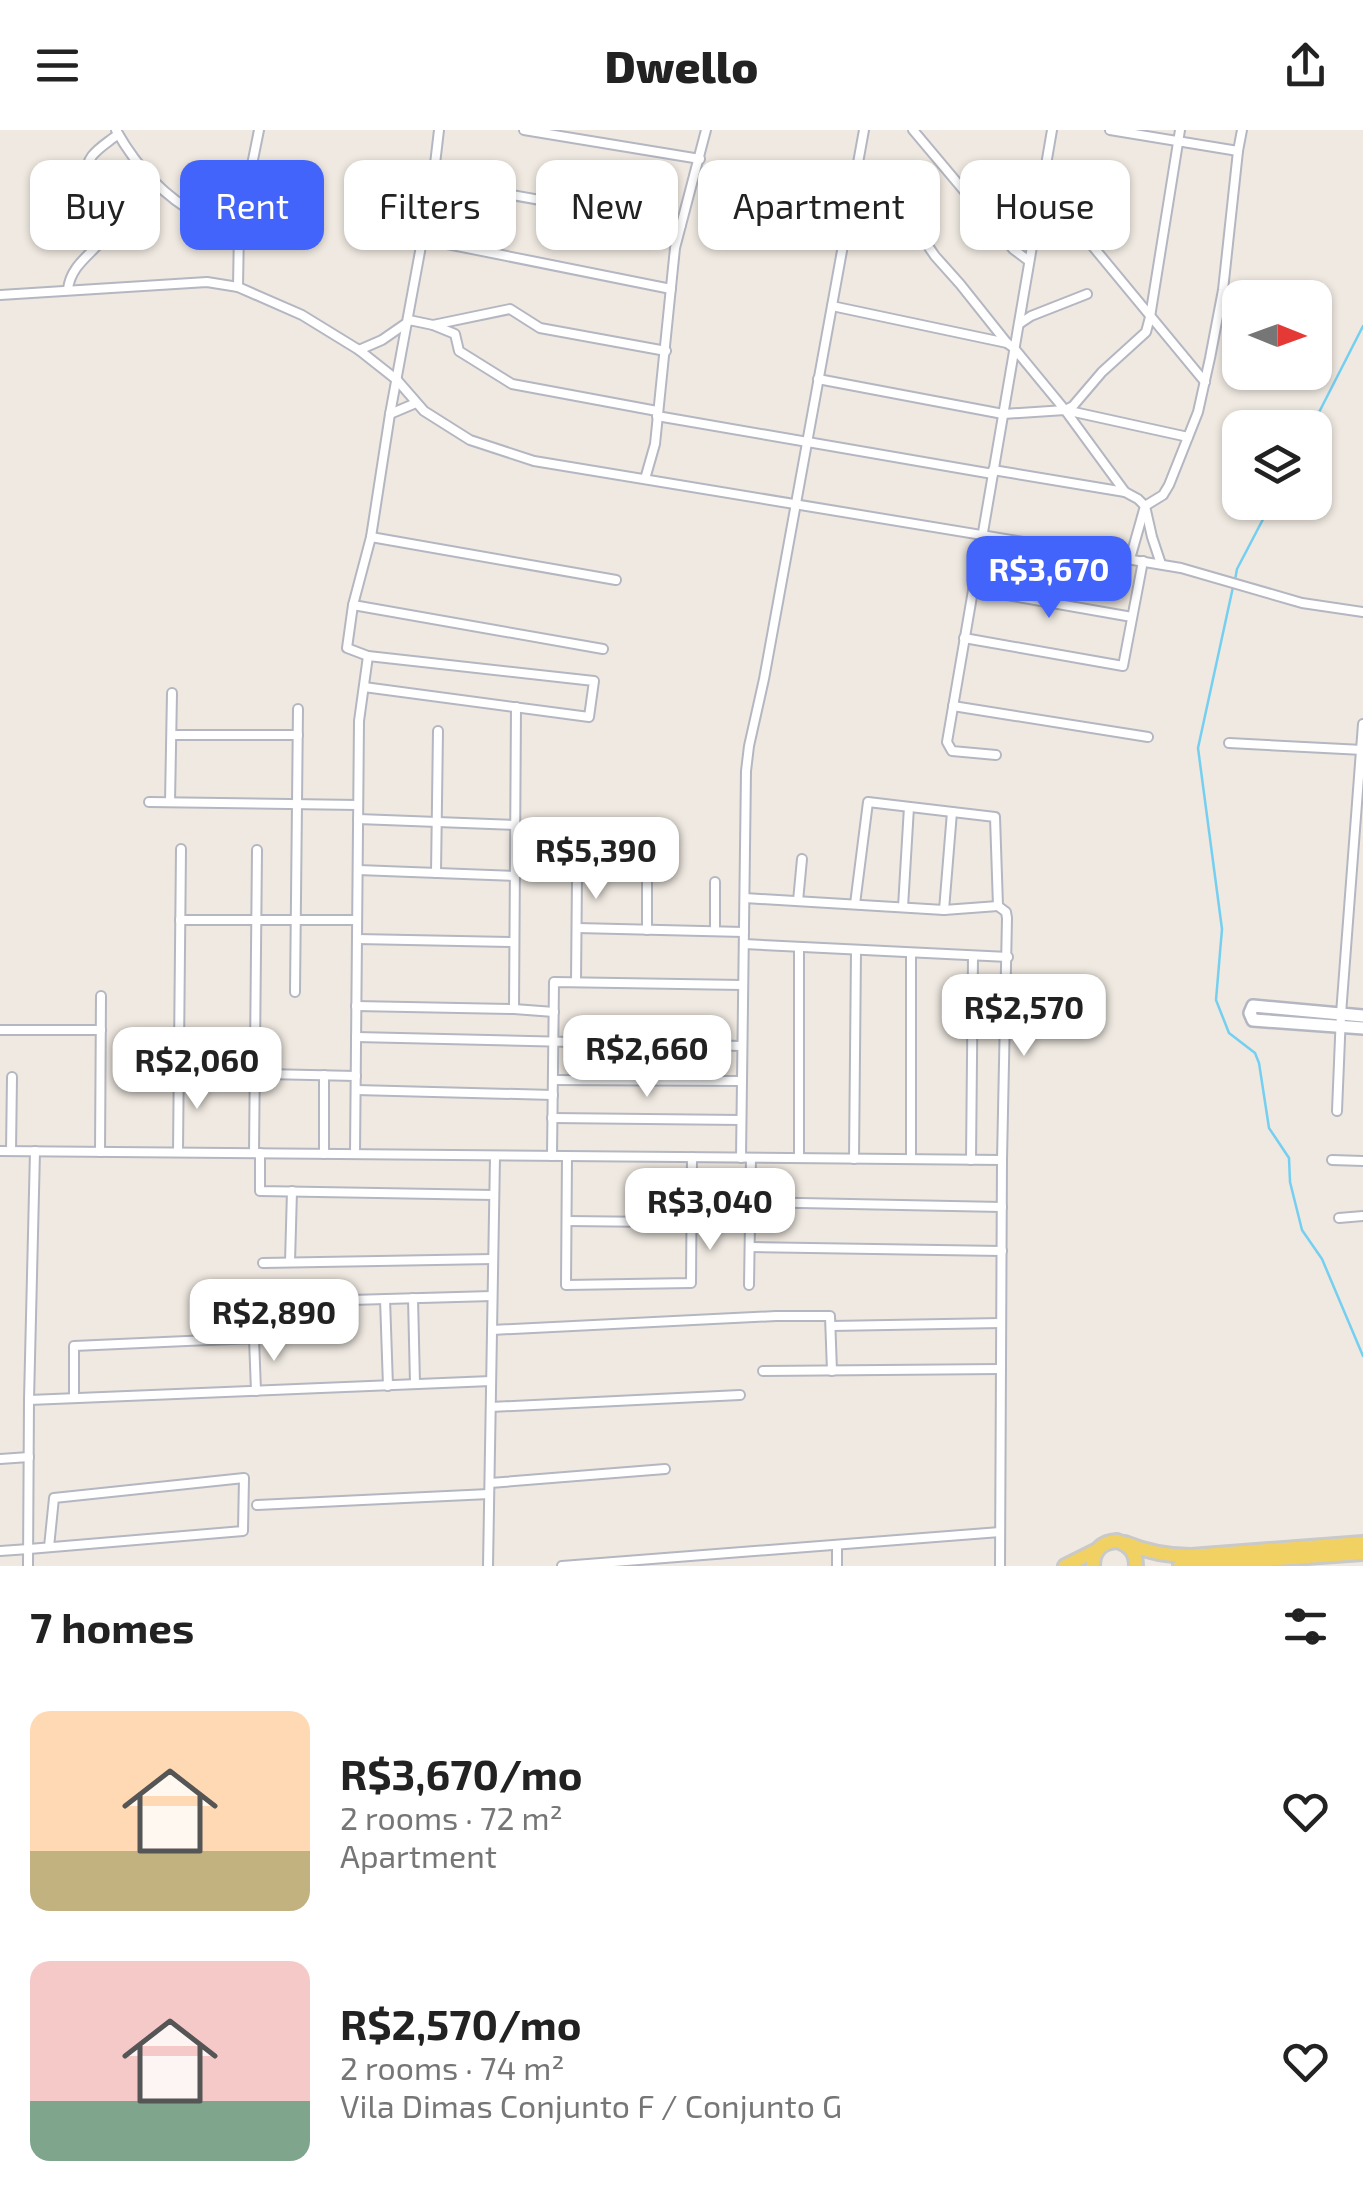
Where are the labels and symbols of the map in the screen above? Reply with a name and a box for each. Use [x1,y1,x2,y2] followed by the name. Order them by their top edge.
[1222,280,1332,390] north arrow
[957,536,1141,621] pin: R$3,670
[504,817,688,902] pin: R$5,390
[932,974,1116,1059] pin: R$2,570
[555,1015,739,1100] pin: R$2,660
[105,1027,289,1112] pin: R$2,060
[618,1168,802,1253] pin: R$3,040
[182,1279,366,1364] pin: R$2,890

